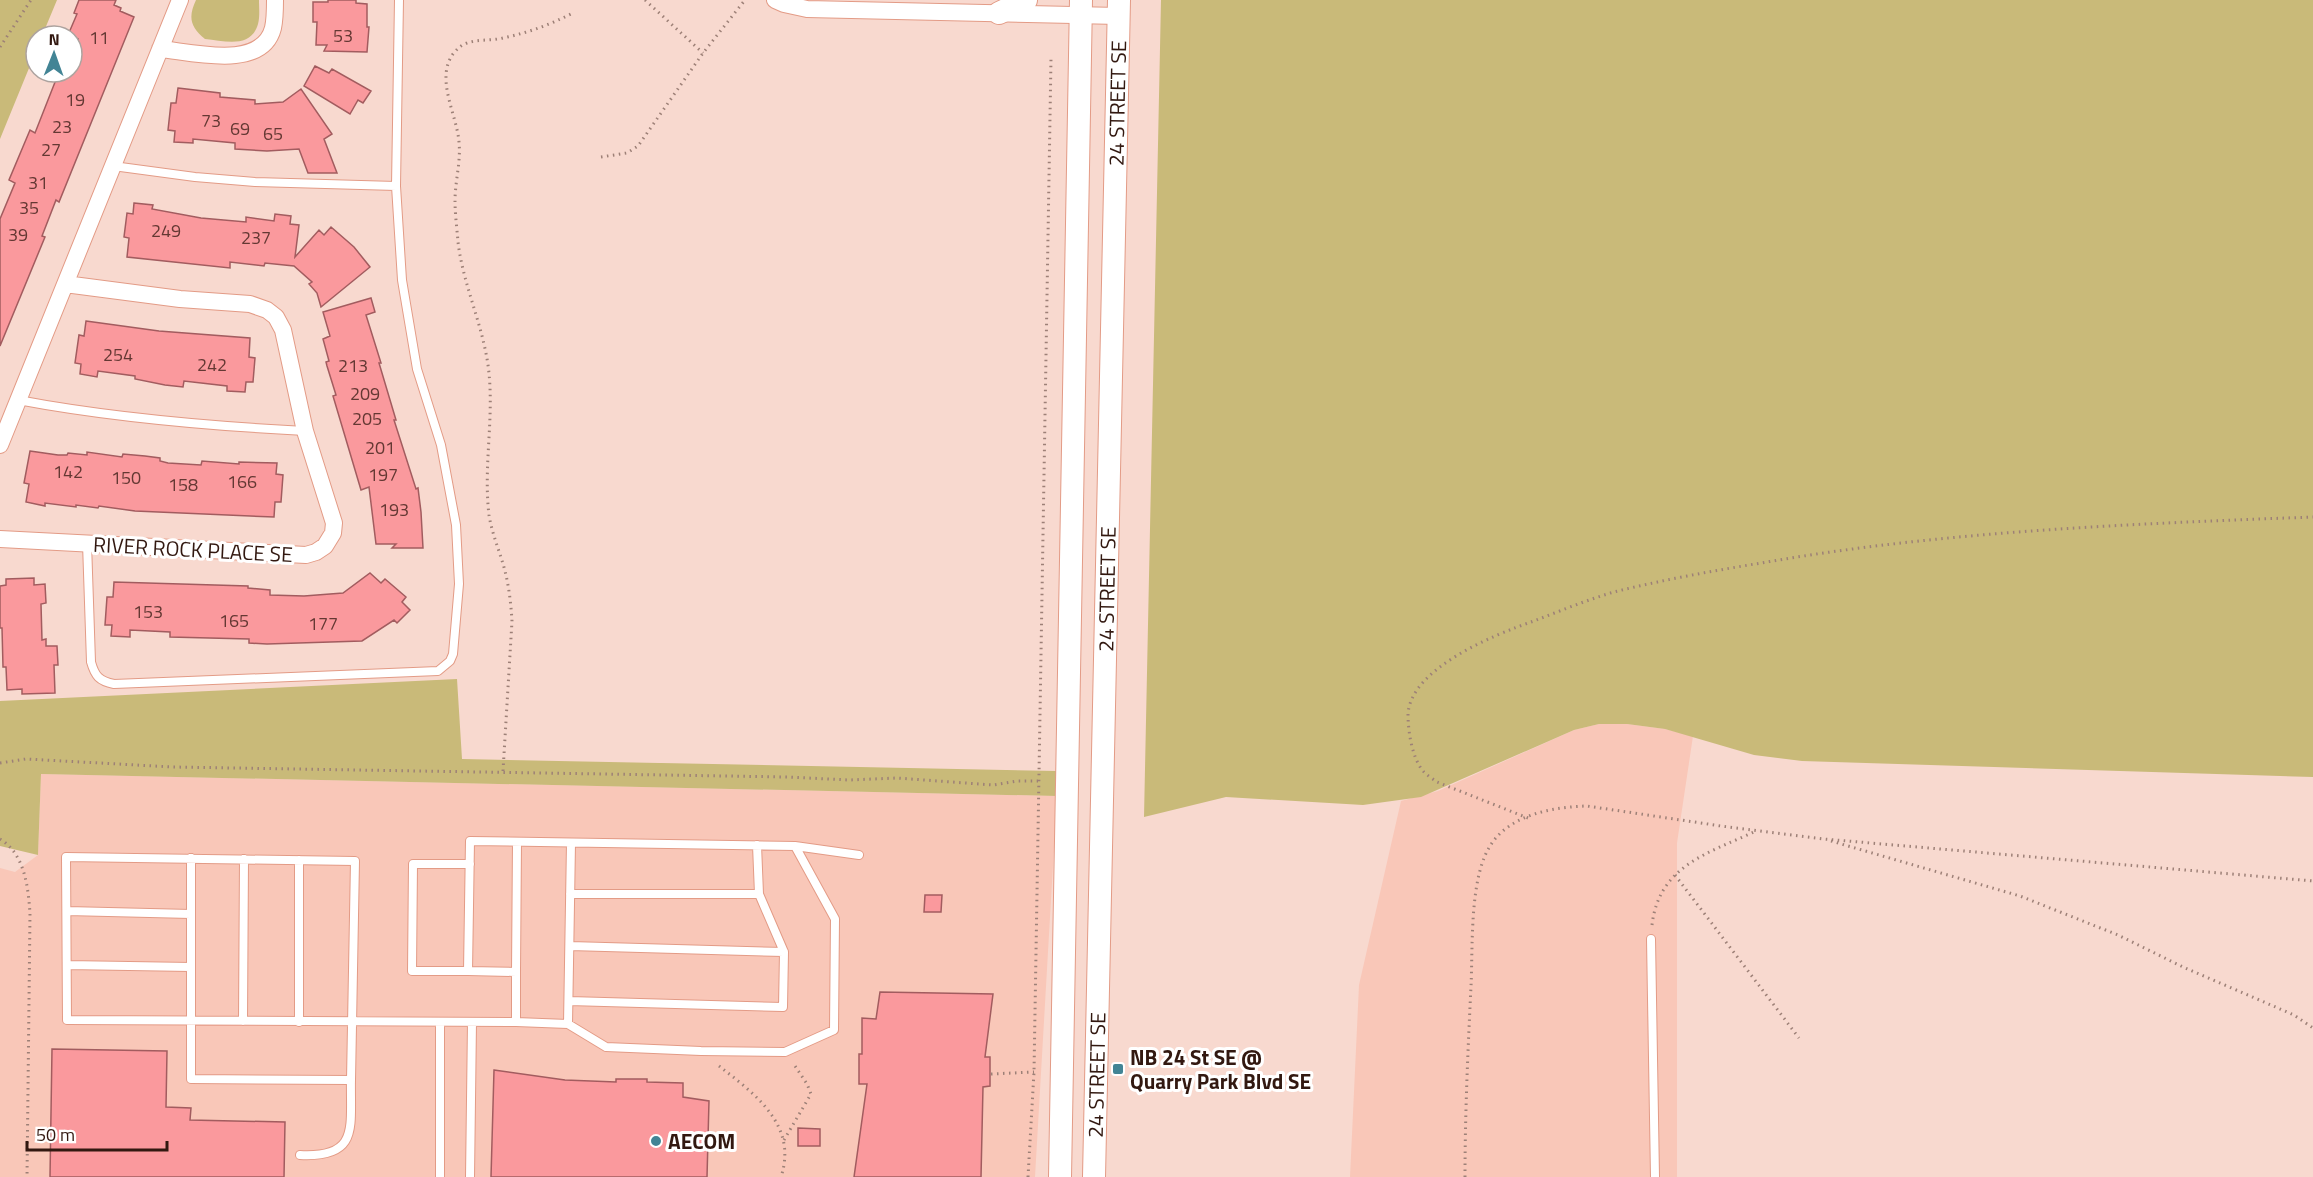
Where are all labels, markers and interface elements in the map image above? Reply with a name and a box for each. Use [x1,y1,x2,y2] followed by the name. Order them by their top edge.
[333,22,353,49] house number: 53
[24,24,84,84] north arrow
[89,24,109,51] house number: 11
[49,27,60,51] text: N
[1099,40,1134,166] street label: 24 STREET SE
[65,86,85,113] house number: 19
[201,107,221,134] house number: 73
[52,113,72,140] house number: 23
[230,115,250,142] house number: 69
[263,120,283,147] house number: 65
[41,136,61,163] house number: 27
[28,169,48,196] house number: 31
[19,194,39,221] house number: 35
[151,217,181,244] house number: 249
[8,221,28,248] house number: 39
[241,224,271,251] house number: 237
[103,341,133,368] house number: 254
[197,351,227,378] house number: 242
[338,352,368,379] house number: 213
[350,380,380,407] house number: 209
[352,405,382,432] house number: 205
[365,434,395,461] house number: 201
[53,458,83,485] house number: 142
[368,461,398,488] house number: 197
[111,464,141,491] house number: 150
[227,468,257,495] house number: 166
[168,471,198,498] house number: 158
[379,496,409,523] house number: 193
[1089,526,1124,652] street label: 24 STREET SE
[92,528,294,570] street label: RIVER ROCK PLACE SE
[133,598,163,625] house number: 153
[219,607,249,634] house number: 165
[308,610,338,637] house number: 177
[1079,1012,1113,1138] street label: 24 STREET SE
[1130,1041,1311,1097] place label: NB 24 St SE @ Quarry Park Blvd SE
[1111,1062,1125,1076] marker: NB 24 St SE @ Quarry Park Blvd SE
[27,1114,166,1152] scale bar
[36,1121,75,1148] text: 50 m
[668,1125,735,1157] place label: AECOM
[649,1134,663,1148] marker: AECOM

